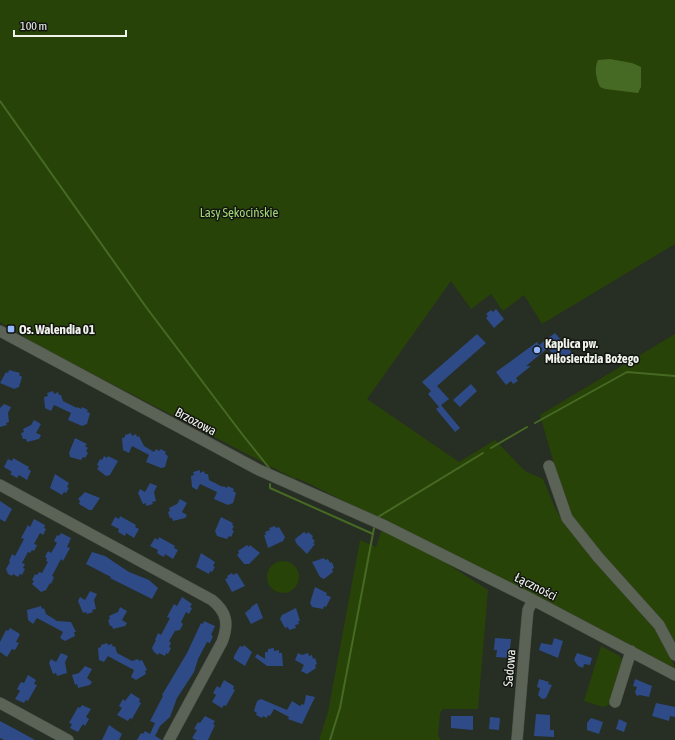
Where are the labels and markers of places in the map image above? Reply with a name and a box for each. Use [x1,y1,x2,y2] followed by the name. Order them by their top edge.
[19,322,95,337] place label: Os. Walendia 01
[6,324,16,334] marker: Os. Walendia 01
[545,336,639,366] place label: Kaplica pw. Miłosierdzia Bożego
[532,345,542,355] marker: Kaplica pw. Miłosierdzia Bożego

